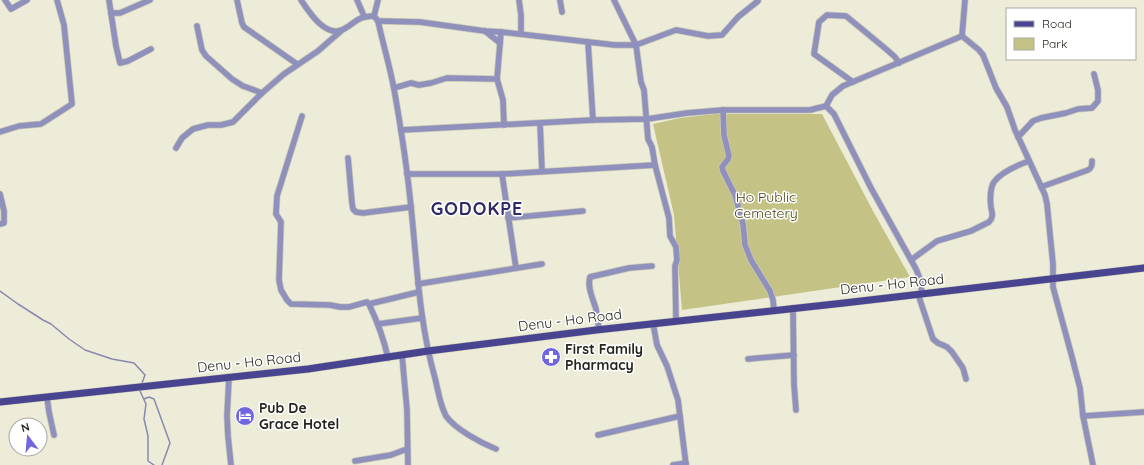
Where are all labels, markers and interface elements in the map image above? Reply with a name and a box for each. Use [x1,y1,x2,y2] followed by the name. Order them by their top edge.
[1006,8,1136,60] legend
[1042,16,1072,31] text: Road
[1042,36,1067,51] text: Park
[734,188,798,222] park label: Ho Public Cemetery
[431,197,523,220] district label: GODOKPE
[839,270,945,298] street label: Denu - Ho Road
[517,305,623,335] street label: Denu - Ho Road
[565,340,643,374] place label: First Family Pharmacy
[540,346,562,368] pharmacy icon: First Family Pharmacy
[196,348,302,376] street label: Denu - Ho Road
[259,399,339,433] place label: Pub De Grace Hotel
[234,405,256,427] hotel icon: Pub De Grace Hotel
[8,417,48,457] north arrow
[19,420,31,435] text: N

